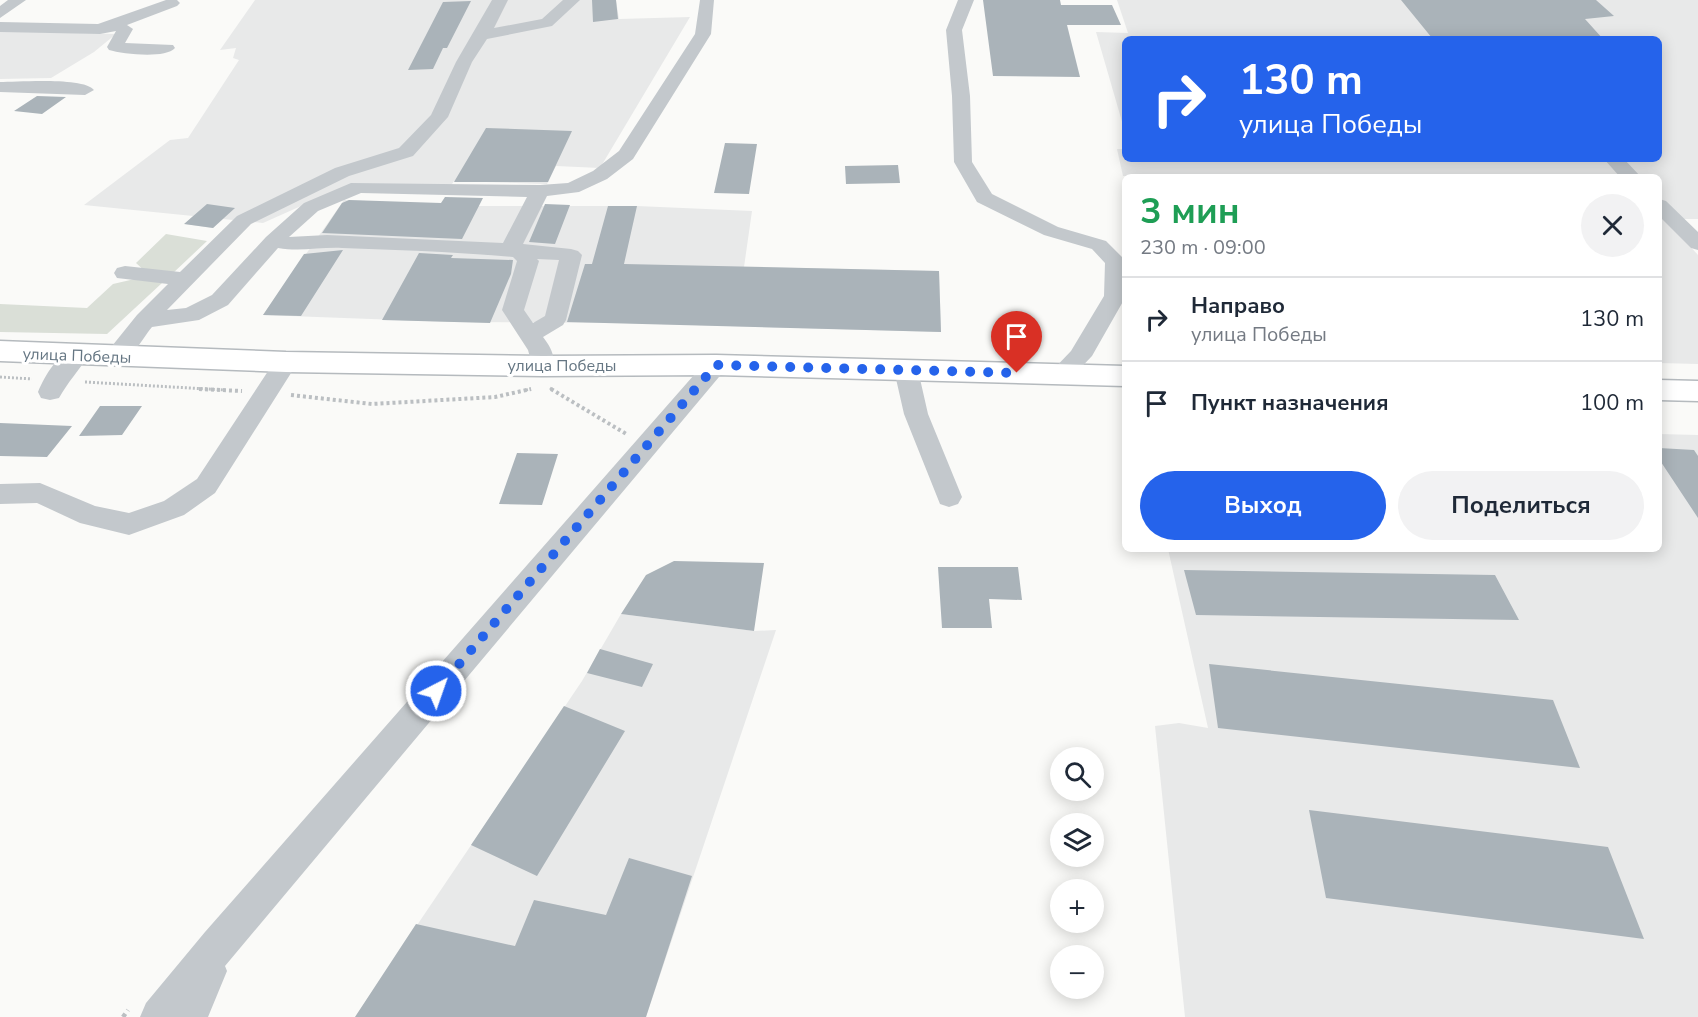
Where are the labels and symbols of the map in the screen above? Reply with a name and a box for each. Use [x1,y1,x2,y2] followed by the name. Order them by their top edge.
[991,311,1042,373] pin
[22,343,132,369] street label: улица Победы
[508,355,616,377] street label: улица Победы
[404,659,468,723] position arrow

